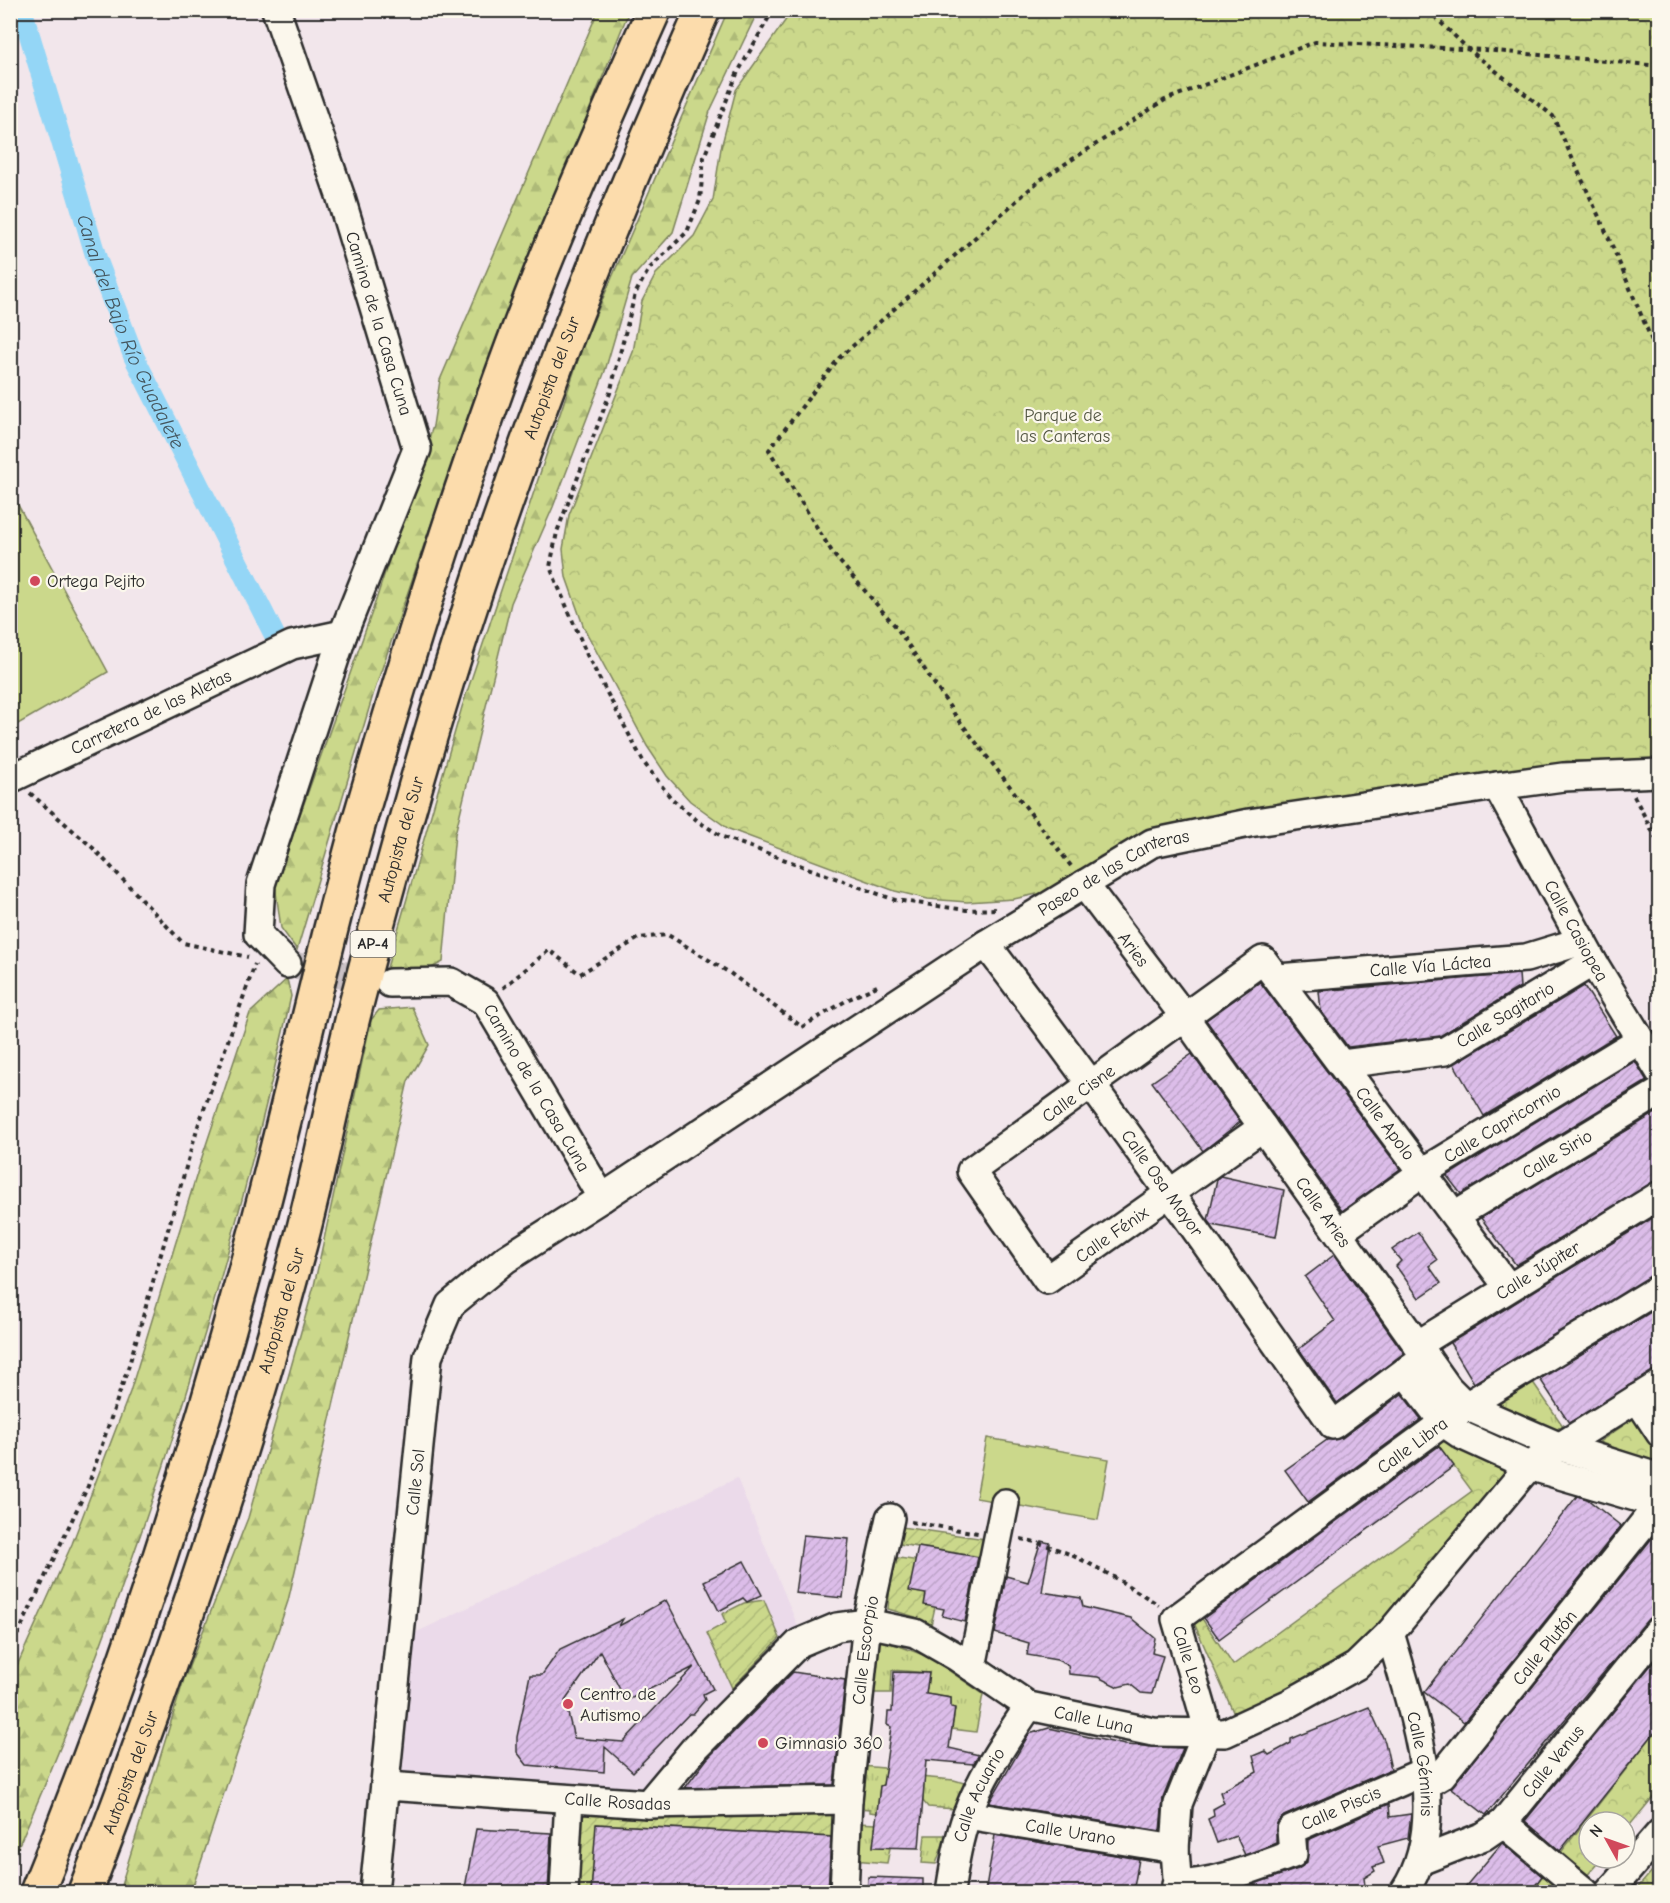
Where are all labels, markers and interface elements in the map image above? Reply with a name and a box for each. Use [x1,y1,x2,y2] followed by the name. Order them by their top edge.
[72,212,190,453] water label: Canal del Bajo Río Guadalete
[341,229,417,418] street label: Camino de la Casa Cuna
[519,312,585,442] street label: Autopista del Sur
[1016,405,1110,447] park label: Parque de las Canteras
[47,571,145,592] place label: Ortega Pejito
[28,574,42,588] marker: Ortega Pejito
[67,665,235,759] street label: Carretera de las Aletas
[373,773,429,905] street label: Autopista del Sur
[1034,825,1191,921] street label: Paseo de las Canteras
[1540,876,1613,985] street label: Calle Casiopea
[1114,928,1153,971] street label: Aries
[350,931,395,957] road number: AP-4
[1369,950,1492,981] street label: Calle Vía Láctea
[1452,977,1558,1052] street label: Calle Sagitario
[479,1000,595,1175] street label: Camino de la Casa Cuna
[1038,1060,1119,1127] street label: Calle Cisne
[1440,1080,1565,1167] street label: Calle Capricornio
[1351,1083,1420,1164] street label: Calle Apolo
[1117,1125,1208,1241] street label: Calle Osa Mayor
[1518,1125,1596,1183] street label: Calle Sirio
[1291,1173,1355,1251] street label: Calle Aries
[1071,1202,1153,1268] street label: Calle Fénix
[1492,1236,1585,1304] street label: Calle Júpiter
[254,1244,309,1376] street label: Autopista del Sur
[1373,1413,1452,1478] street label: Calle Libra
[402,1448,429,1516] street label: Calle Sol
[848,1593,883,1706] street label: Calle Escorpio
[1508,1606,1582,1690] street label: Calle Plutón
[1168,1623,1208,1697] street label: Calle Leo
[580,1684,656,1726] place label: Centro de Autismo
[561,1697,575,1711] marker: Centro de Autismo
[1052,1701,1135,1738] street label: Calle Luna
[98,1707,163,1837] street label: Autopista del Sur
[1402,1709,1438,1817] street label: Calle Géminis
[1517,1721,1589,1802] street label: Calle Venus
[775,1733,883,1754] place label: Gimnasio 360
[756,1736,770,1750] marker: Gimnasio 360
[949,1744,1009,1844] street label: Calle Acuario
[1298,1781,1384,1835] street label: Calle Piscis
[564,1788,671,1815] street label: Calle Rosadas
[1577,1810,1637,1870] north arrow
[1024,1814,1117,1850] street label: Calle Urano
[1586,1821,1607,1841] text: N

